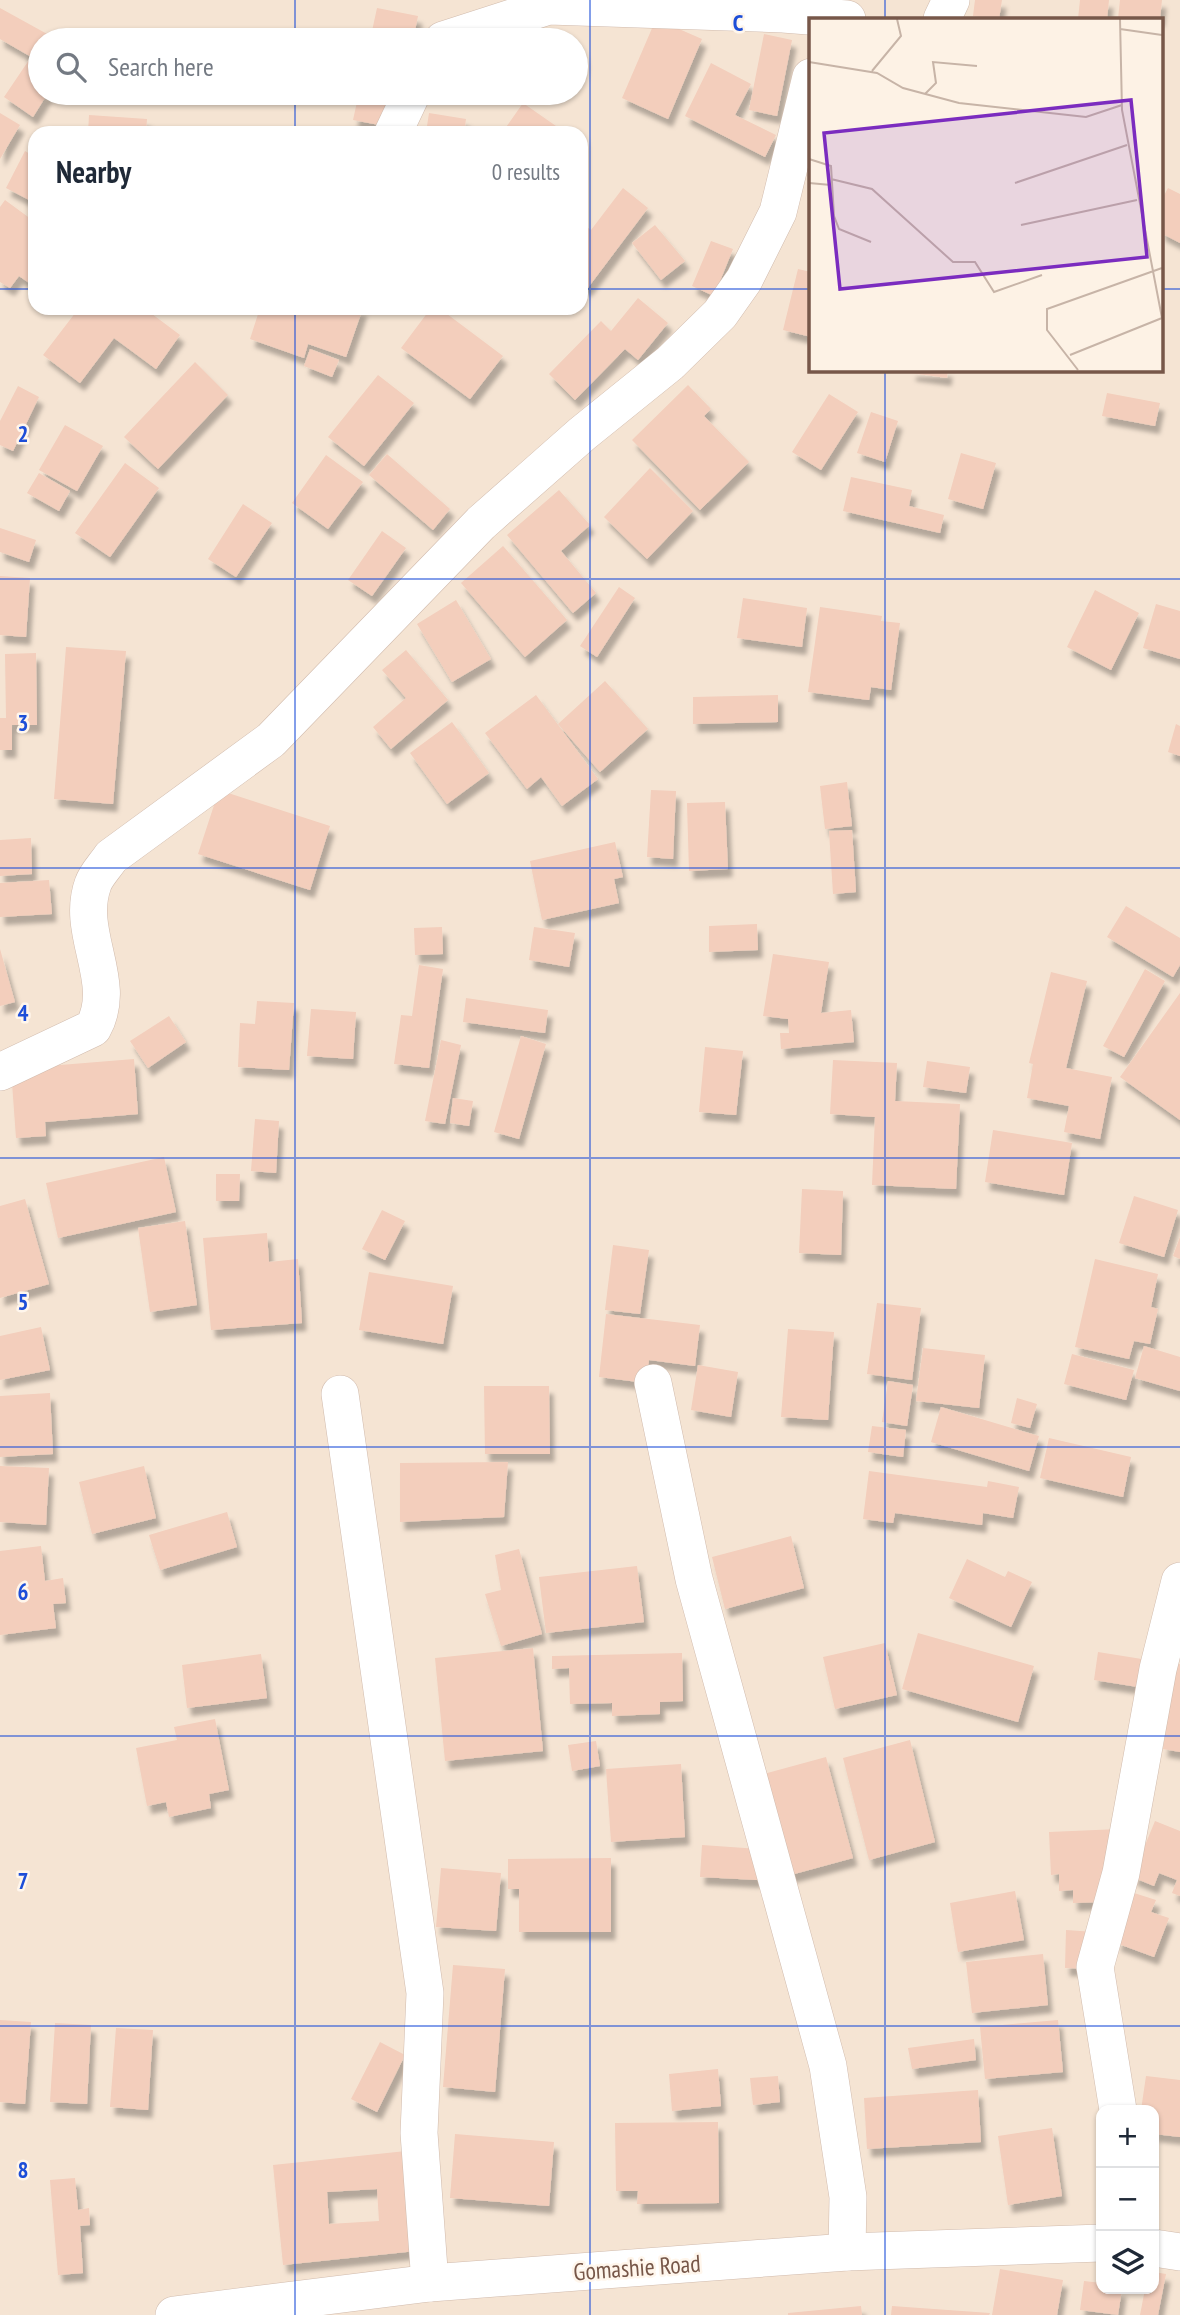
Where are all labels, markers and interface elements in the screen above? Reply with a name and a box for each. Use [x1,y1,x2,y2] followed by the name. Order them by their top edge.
[733,8,744,37] text: C
[809,18,1162,371] inset map
[28,28,588,105] search box
[52,48,90,86] icon: search
[108,50,214,83] text: Search here
[56,152,131,191] text: Nearby
[492,157,560,186] text: 0 results
[18,419,29,448] text: 2
[18,708,29,737] text: 3
[18,998,29,1027] text: 4
[18,1287,29,1316] text: 5
[18,1577,29,1606] text: 6
[18,1866,29,1895] text: 7
[1096,2105,1159,2294] map controls
[1096,2105,1159,2168] button: +
[18,2155,29,2184] text: 8
[1096,2168,1159,2231] button: −
[1096,2231,1159,2294] button: layers
[572,2248,702,2287] street label: Gomashie Road

